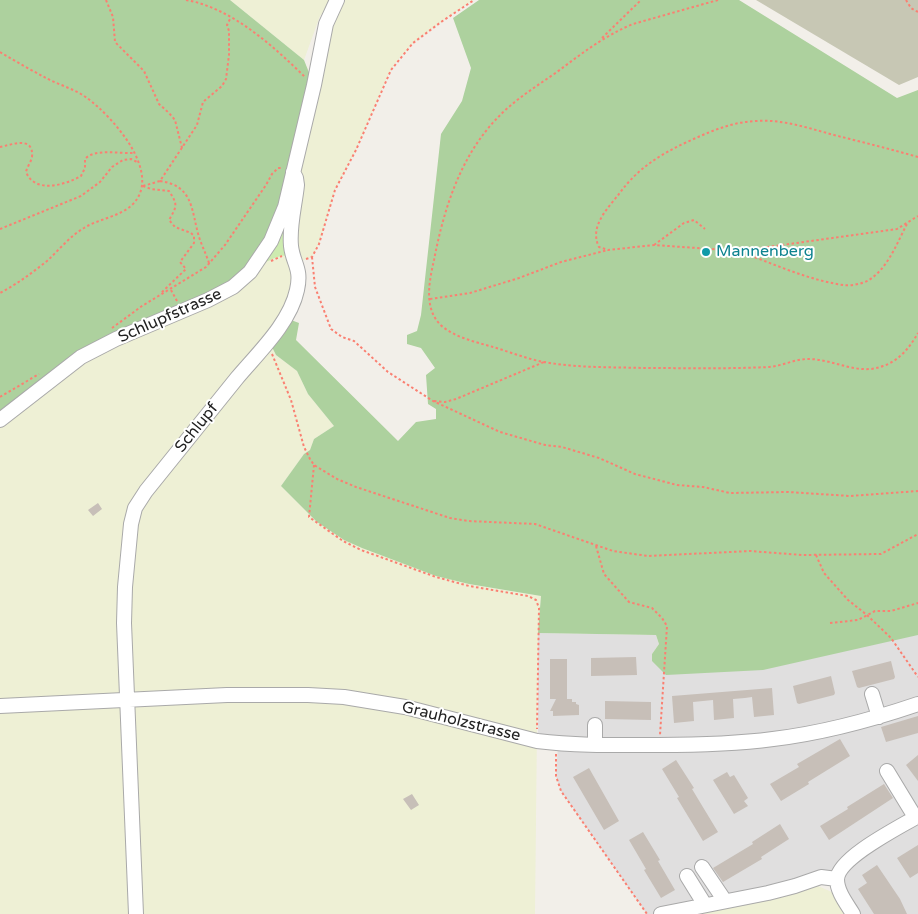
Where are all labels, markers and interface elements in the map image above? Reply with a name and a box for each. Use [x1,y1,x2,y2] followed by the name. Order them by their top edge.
[716,242,814,262] place label: Mannenberg
[700,246,712,258] marker: Mannenberg
[115,285,225,347] street label: Schlupfstrasse
[171,399,223,457] street label: Schlupf
[400,698,522,746] street label: Grauholzstrasse

